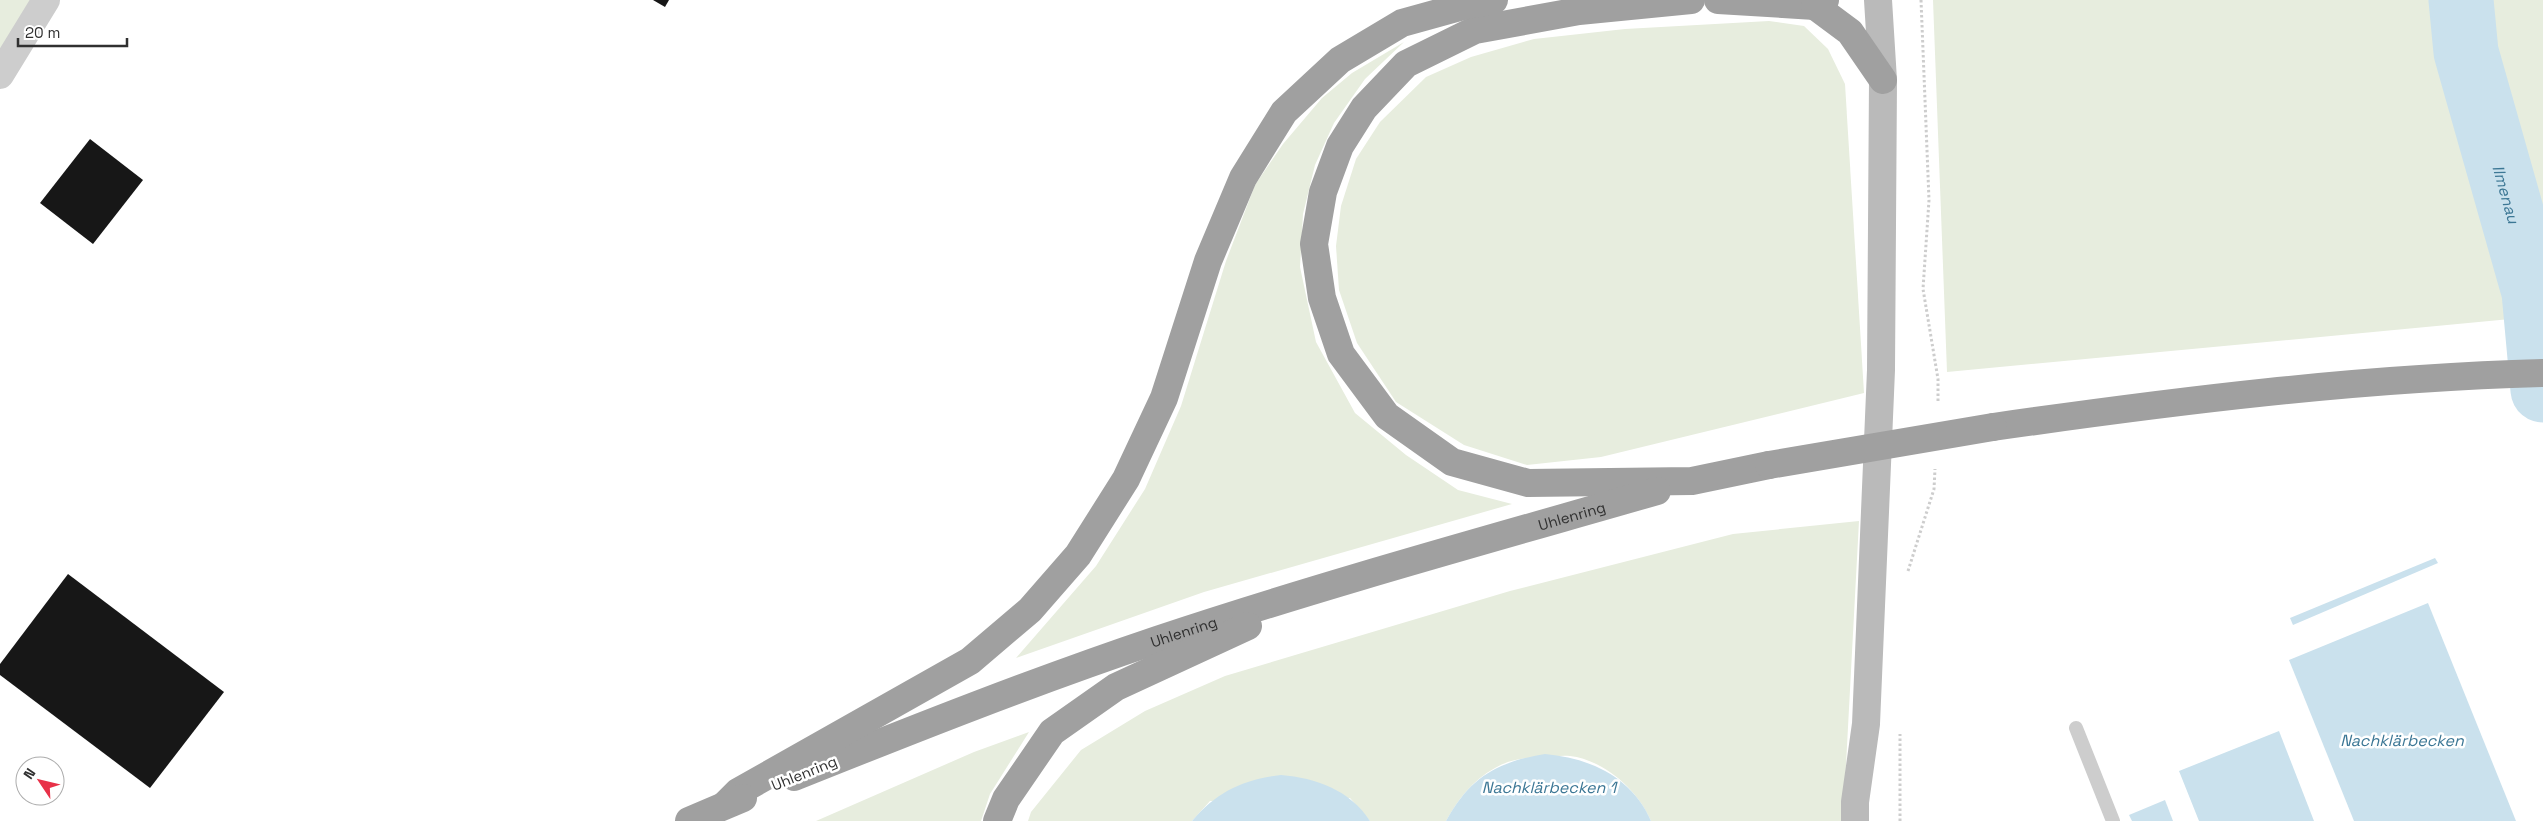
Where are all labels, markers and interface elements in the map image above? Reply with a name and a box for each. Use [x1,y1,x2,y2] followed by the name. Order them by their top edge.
[18,15,126,47] scale bar
[25,23,60,42] text: 20 m
[2488,163,2525,227] water label: Ilmenau
[1536,497,1608,534] street label: Uhlenring
[1148,612,1219,651] street label: Uhlenring
[2340,730,2465,751] water label: Nachklärbecken
[768,751,840,795] street label: Uhlenring
[15,756,65,806] north arrow
[19,765,39,783] text: N
[1482,777,1618,798] water label: Nachklärbecken 1

